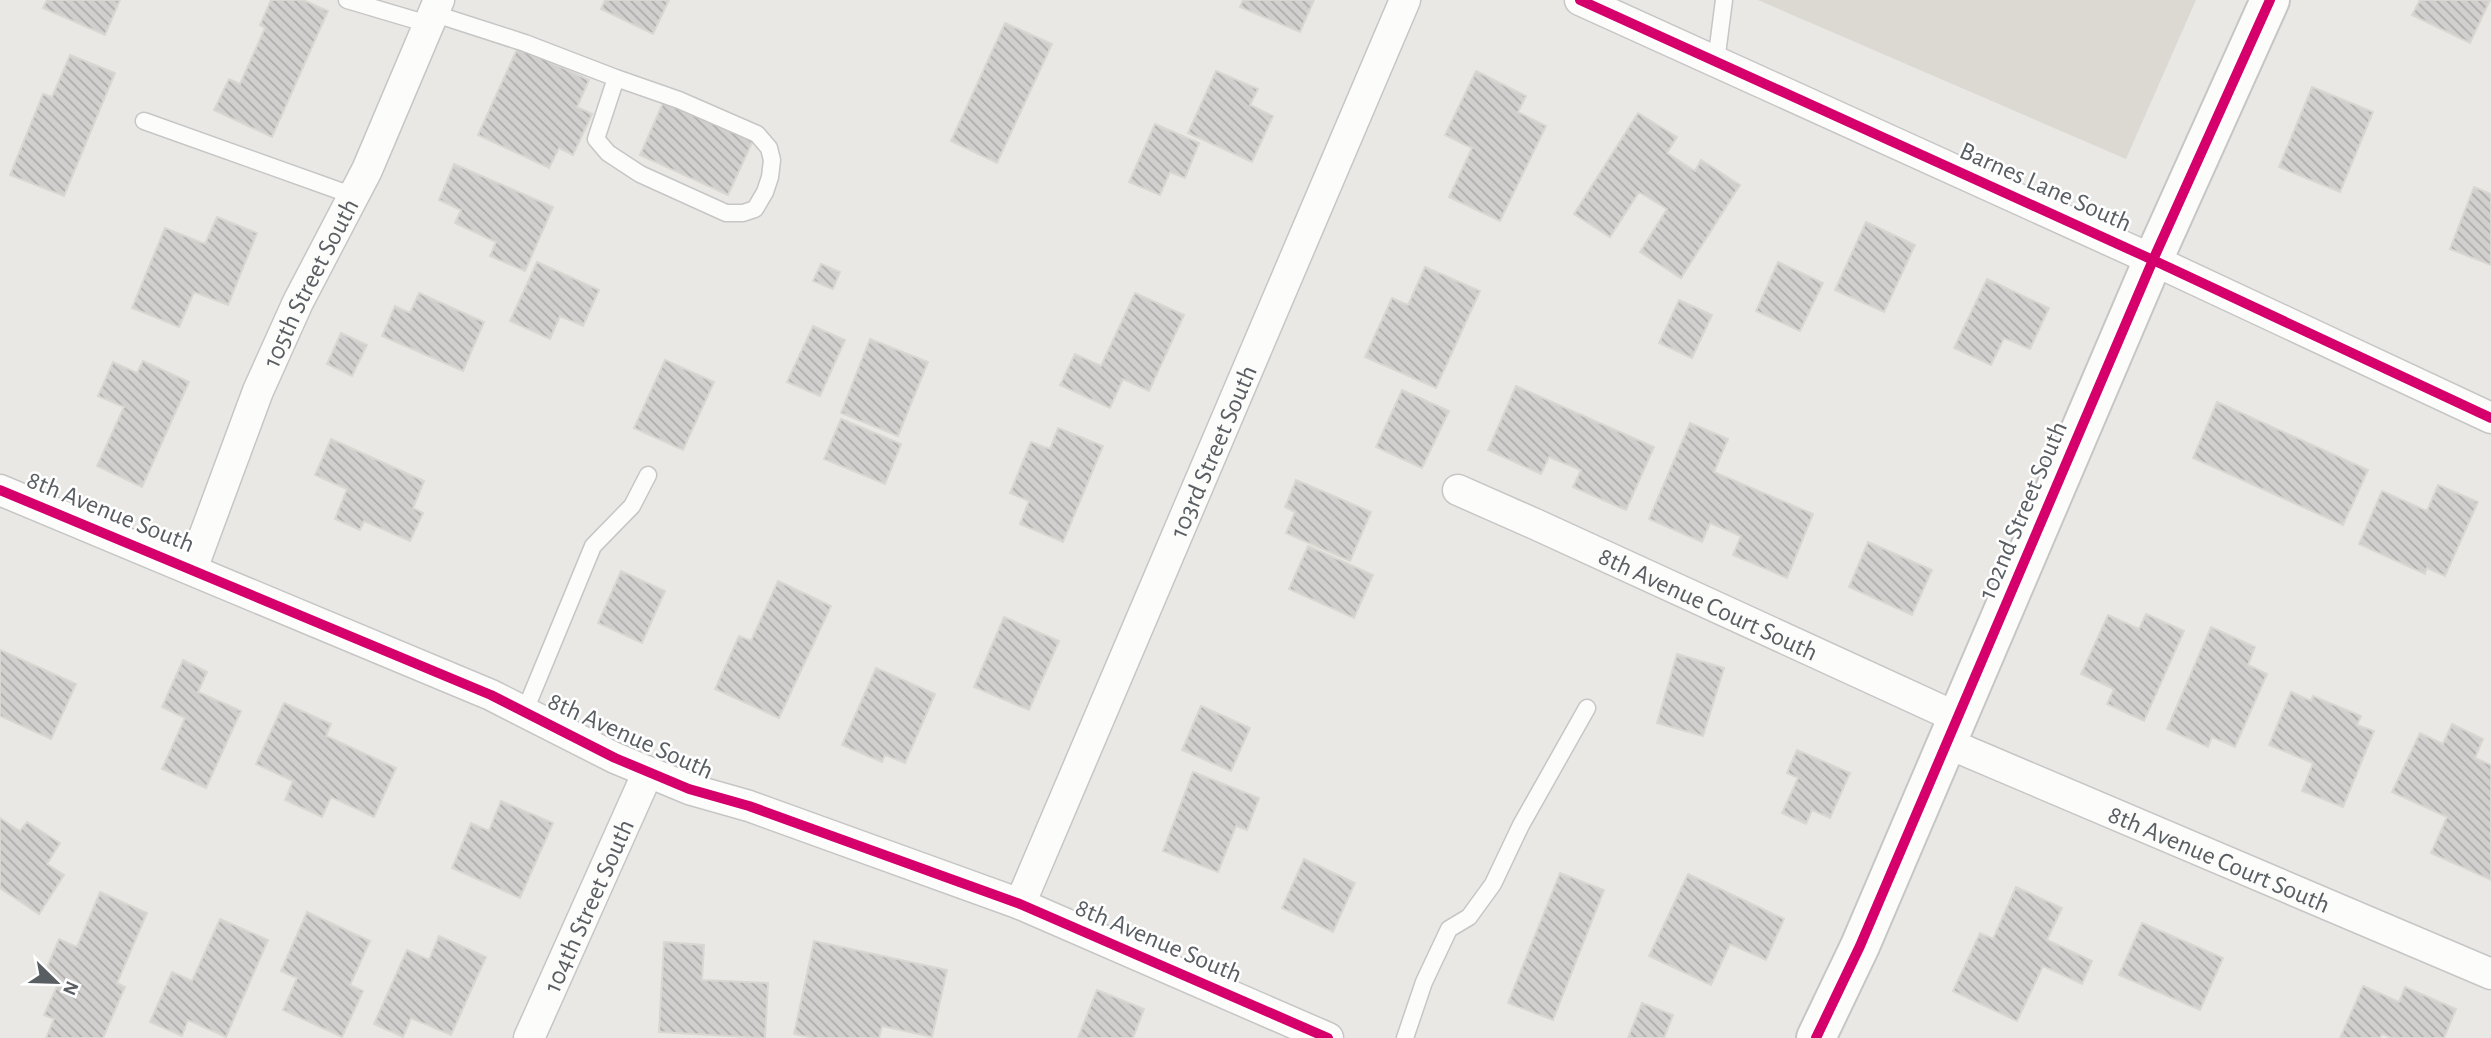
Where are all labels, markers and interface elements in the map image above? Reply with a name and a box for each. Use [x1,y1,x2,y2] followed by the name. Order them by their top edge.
[1956,137,2136,236] street label: Barnes Lane South
[258,195,364,371] street label: 105th Street South
[1166,362,1262,542] street label: 103rd Street South
[1974,418,2072,603] street label: 102nd Street South
[23,467,198,557] street label: 8th Avenue South
[1594,543,1822,666] street label: 8th Avenue Court South
[544,688,717,784] street label: 8th Avenue South
[2104,801,2334,918] street label: 8th Avenue Court South
[539,816,639,996] street label: 104th Street South
[1072,894,1246,988] street label: 8th Avenue South
[21,947,91,1017] north arrow
[59,978,82,998] text: N

